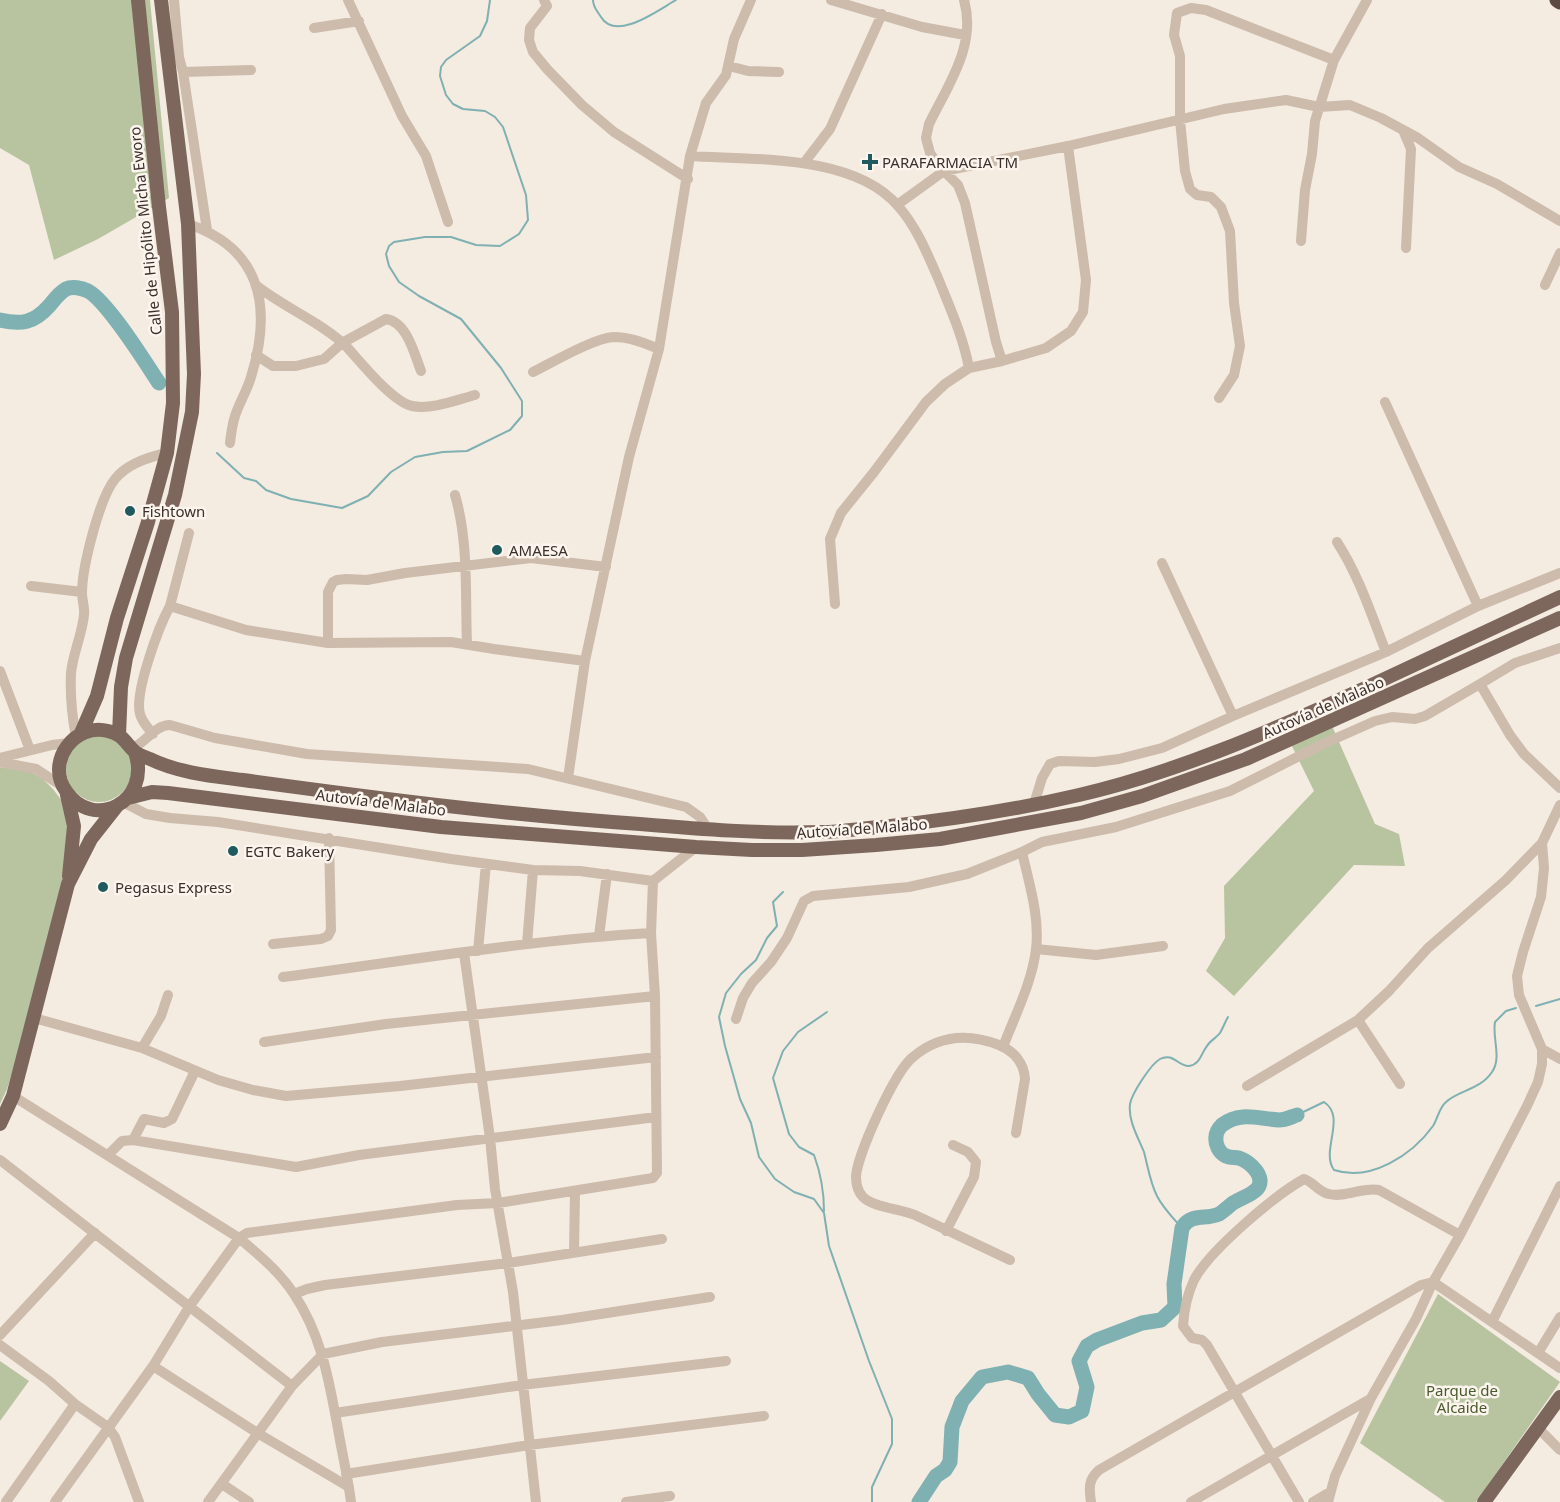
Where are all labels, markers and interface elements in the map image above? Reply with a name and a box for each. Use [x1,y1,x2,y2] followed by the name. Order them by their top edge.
[124,126,166,336] street label: Calle de Hipólito Micha Eworo
[882,152,1018,172] place label: PARAFARMACIA TM
[863,155,877,169] marker: PARAFARMACIA TM
[142,501,205,521] place label: Fishtown
[123,504,137,518] marker: Fishtown
[509,540,568,560] place label: AMAESA
[490,543,504,557] marker: AMAESA
[1259,671,1387,743] street label: Autovía de Malabo
[315,784,447,820] street label: Autovía de Malabo
[796,813,928,843] street label: Autovía de Malabo
[245,841,335,861] place label: EGTC Bakery
[226,844,240,858] marker: EGTC Bakery
[115,877,232,897] place label: Pegasus Express
[96,880,110,894] marker: Pegasus Express
[1426,1380,1498,1417] park label: Parque de Alcaide

